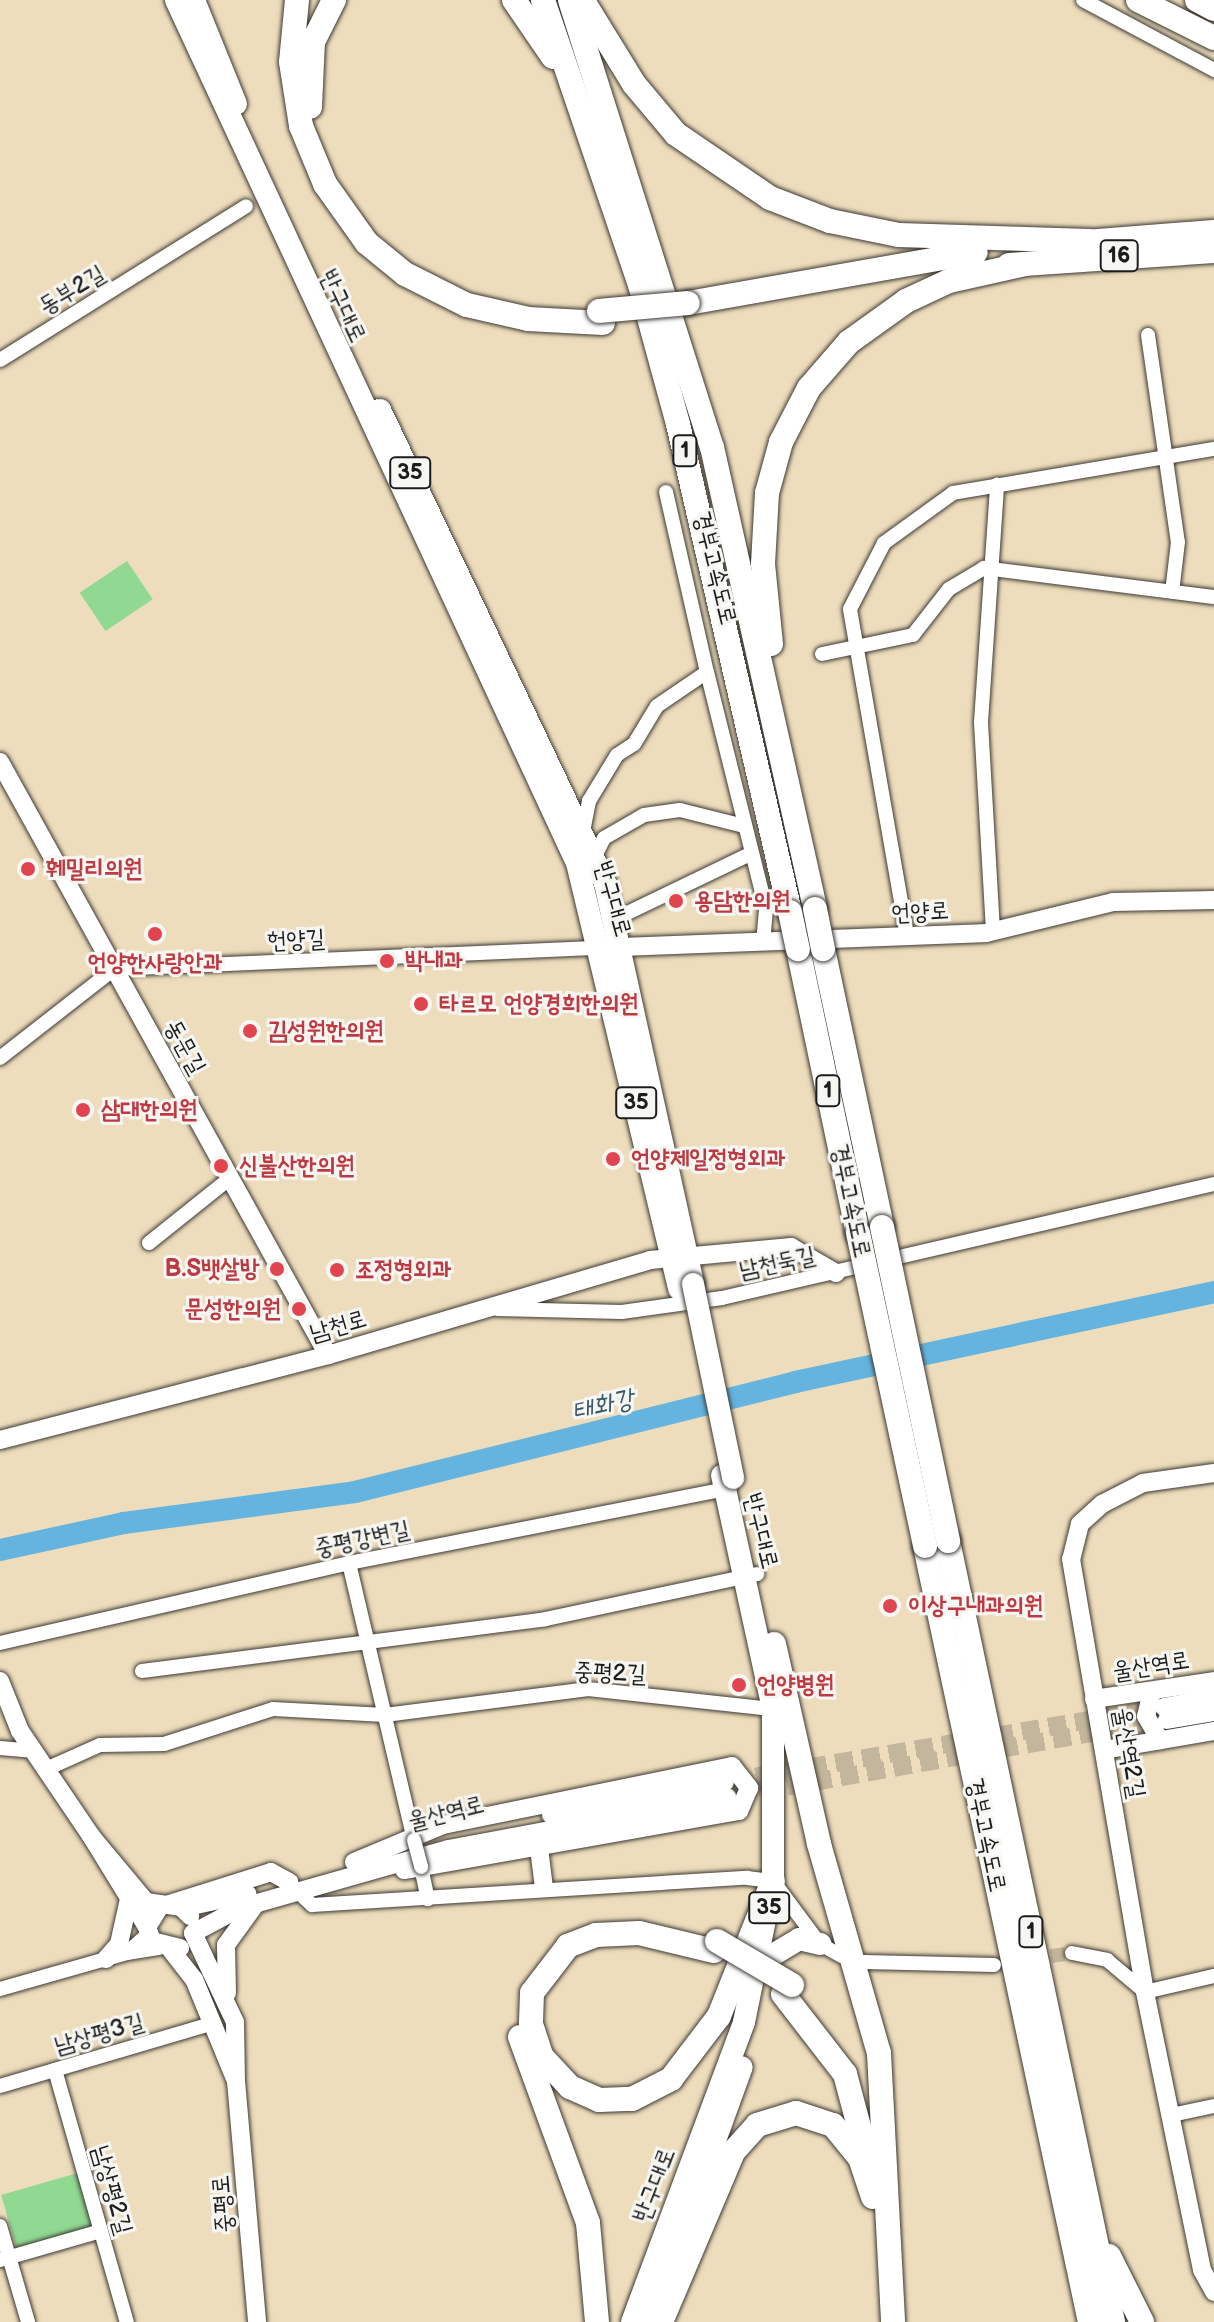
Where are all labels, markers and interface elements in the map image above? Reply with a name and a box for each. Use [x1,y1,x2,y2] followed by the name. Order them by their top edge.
[1099,238,1139,274] road number: 16
[34,259,110,321] street label: 동부2길
[314,265,372,347] street label: 반구대로
[671,433,699,469] road number: 1
[388,455,432,491] road number: 35
[687,508,743,628] street label: 경부고속도로
[46,855,143,883] place label: 훼밀리의원
[17,858,39,880] marker: 훼밀리의원
[589,858,637,940] street label: 반구대로
[694,887,791,915] place label: 용담한의원
[665,890,687,912] marker: 용담한의원
[890,896,950,928] street label: 언양로
[144,923,166,945] marker: 언양한사랑안과
[266,924,326,956] street label: 헌양길
[405,947,463,975] place label: 박내과
[87,949,223,977] place label: 언양한사랑안과
[376,950,398,972] marker: 박내과
[439,990,639,1018] place label: 타르모 언양경희한의원
[410,993,432,1015] marker: 타르모 언양경희한의원
[158,1015,212,1079] street label: 동문길
[268,1017,384,1045] place label: 김성원한의원
[239,1020,261,1042] marker: 김성원한의원
[814,1073,842,1109] road number: 1
[614,1085,658,1121] road number: 35
[101,1096,198,1124] place label: 삼대한의원
[72,1099,94,1121] marker: 삼대한의원
[825,1141,877,1261] street label: 경부고속도로
[631,1145,786,1173] place label: 언양제일정형외과
[602,1148,624,1170] marker: 언양제일정형외과
[239,1152,355,1180] place label: 신불산한의원
[210,1155,232,1177] marker: 신불산한의원
[736,1241,818,1285] street label: 남천둑길
[165,1255,259,1283] place label: B.S뱃살방
[355,1256,452,1284] place label: 조정형외과
[266,1258,288,1280] marker: B.S뱃살방
[326,1259,348,1281] marker: 조정형외과
[184,1295,281,1323] place label: 문성한의원
[288,1298,310,1320] marker: 문성한의원
[306,1304,370,1348] street label: 남천로
[569,1384,637,1428] water label: 태화강
[738,1490,784,1572] street label: 반구대로
[312,1515,412,1563] street label: 중평강변길
[908,1592,1043,1620] place label: 이상구내과의원
[879,1595,901,1617] marker: 이상구내과의원
[1111,1646,1191,1686] street label: 울산역로
[573,1657,647,1689] street label: 중평2길
[757,1671,834,1699] place label: 언양병원
[728,1674,750,1696] marker: 언양병원
[1107,1705,1151,1801] street label: 울산역2길
[960,1775,1012,1895] street label: 경부고속도로
[405,1790,487,1836] street label: 울산역로
[747,1890,791,1926] road number: 35
[1017,1914,1045,1950] road number: 1
[51,2007,147,2061] street label: 남상평3길
[86,2142,138,2238] street label: 남상평2길
[627,2144,681,2226] street label: 반구대로
[206,2174,240,2234] street label: 중평로

